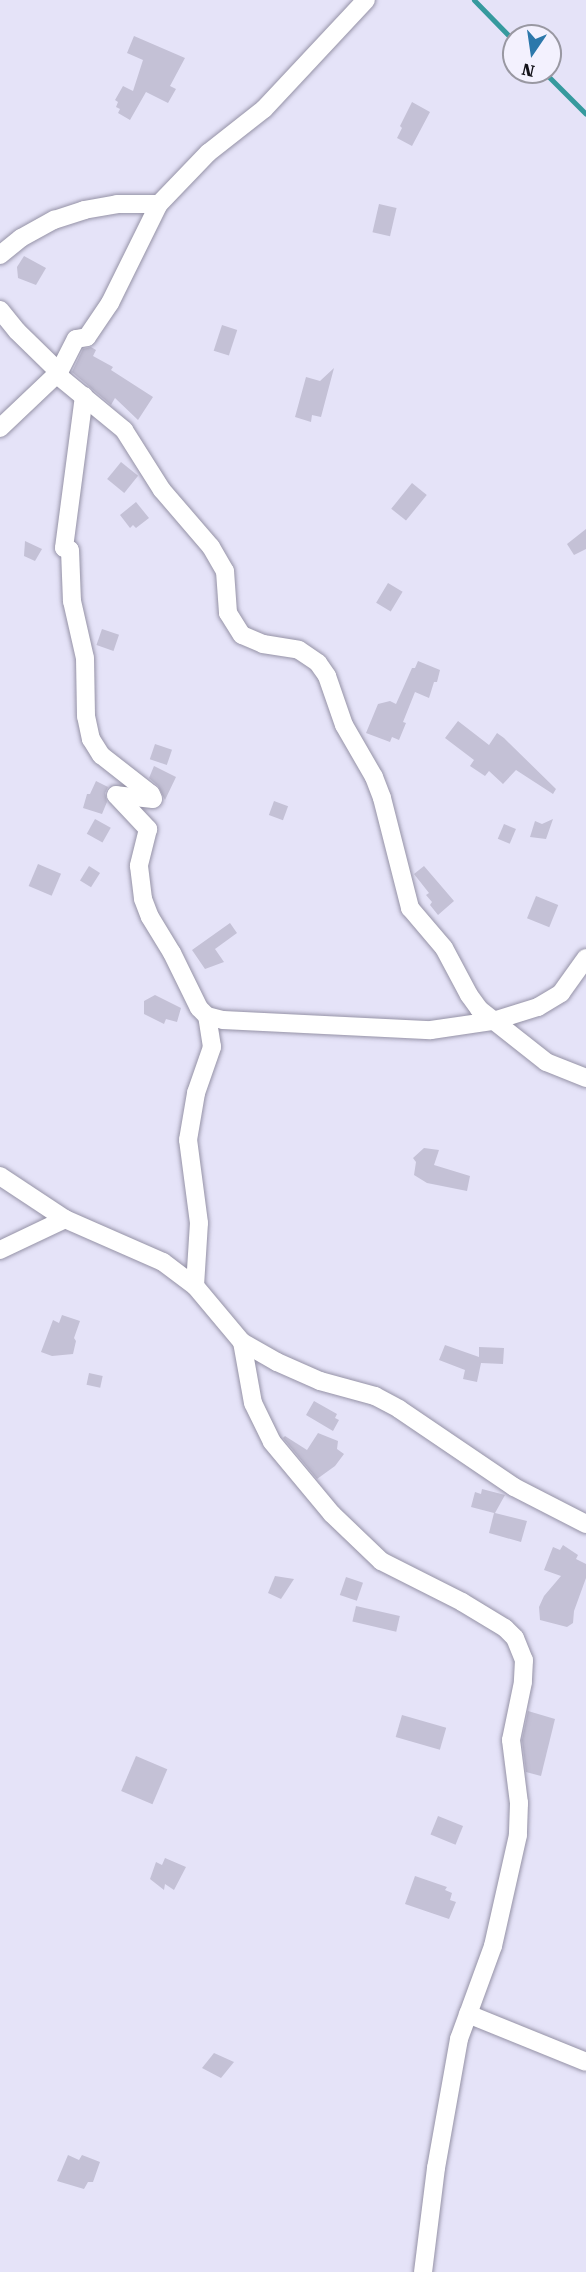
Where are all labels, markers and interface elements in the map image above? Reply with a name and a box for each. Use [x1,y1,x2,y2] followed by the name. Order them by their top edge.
[502,24,562,84] north arrow
[520,59,536,81] text: N

